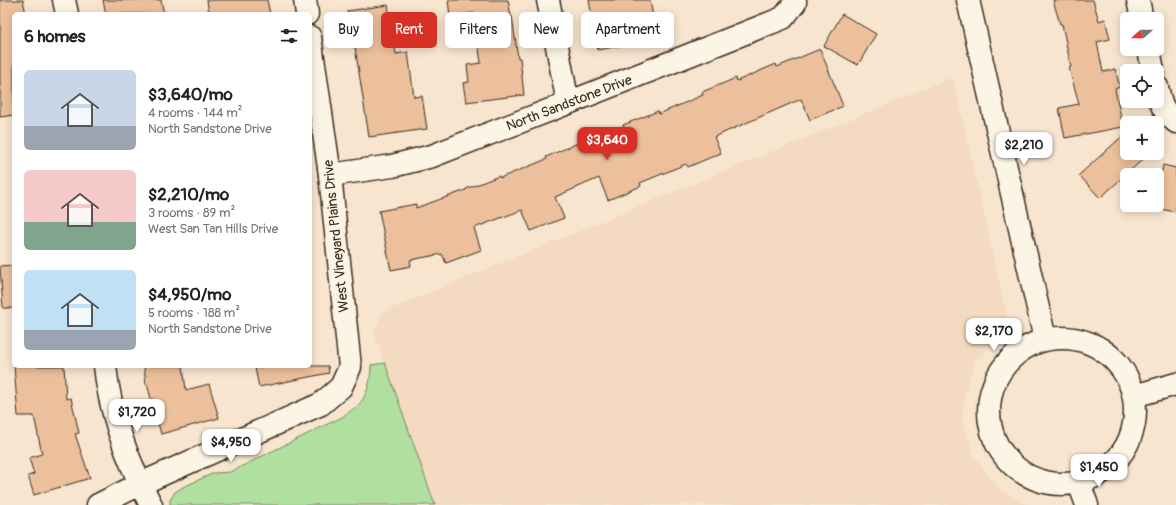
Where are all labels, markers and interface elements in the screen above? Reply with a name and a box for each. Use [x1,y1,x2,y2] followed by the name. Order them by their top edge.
[324,12,373,48] chip: Buy
[381,12,437,48] chip: Rent
[445,12,511,48] chip: Filters
[519,12,573,48] chip: New
[581,12,674,48] chip: Apartment
[1120,12,1164,56] north arrow
[1120,12,1164,212] map controls
[278,25,300,47] icon: filters
[24,26,85,47] text: 6 homes
[1120,64,1164,108] button: locate
[504,71,634,135] street label: North Sandstone Drive
[148,84,233,105] text: $3,640/mo
[56,86,104,134] icon: home
[148,105,242,121] text: 4 rooms · 144 m²
[1120,116,1164,160] button: +
[148,121,272,137] text: North Sandstone Drive
[574,127,640,161] pin: $3,640
[586,132,628,148] text: $3,640
[991,132,1057,166] pin: $2,210
[1005,137,1043,153] text: $2,210
[320,159,352,313] street label: West Vineyard Plains Drive
[1120,168,1164,212] button: −
[148,184,229,205] text: $2,210/mo
[56,186,104,234] icon: home
[148,205,235,221] text: 3 rooms · 89 m²
[148,221,278,237] text: West San Tan Hills Drive
[148,284,231,305] text: $4,950/mo
[56,286,104,334] icon: home
[148,305,240,321] text: 5 rooms · 188 m²
[961,318,1027,352] pin: $2,170
[148,321,272,337] text: North Sandstone Drive
[975,323,1013,339] text: $2,170
[104,399,170,433] pin: $1,720
[118,404,156,420] text: $1,720
[198,429,264,463] pin: $4,950
[211,434,251,450] text: $4,950
[1066,454,1132,488] pin: $1,450
[1080,459,1118,475] text: $1,450

